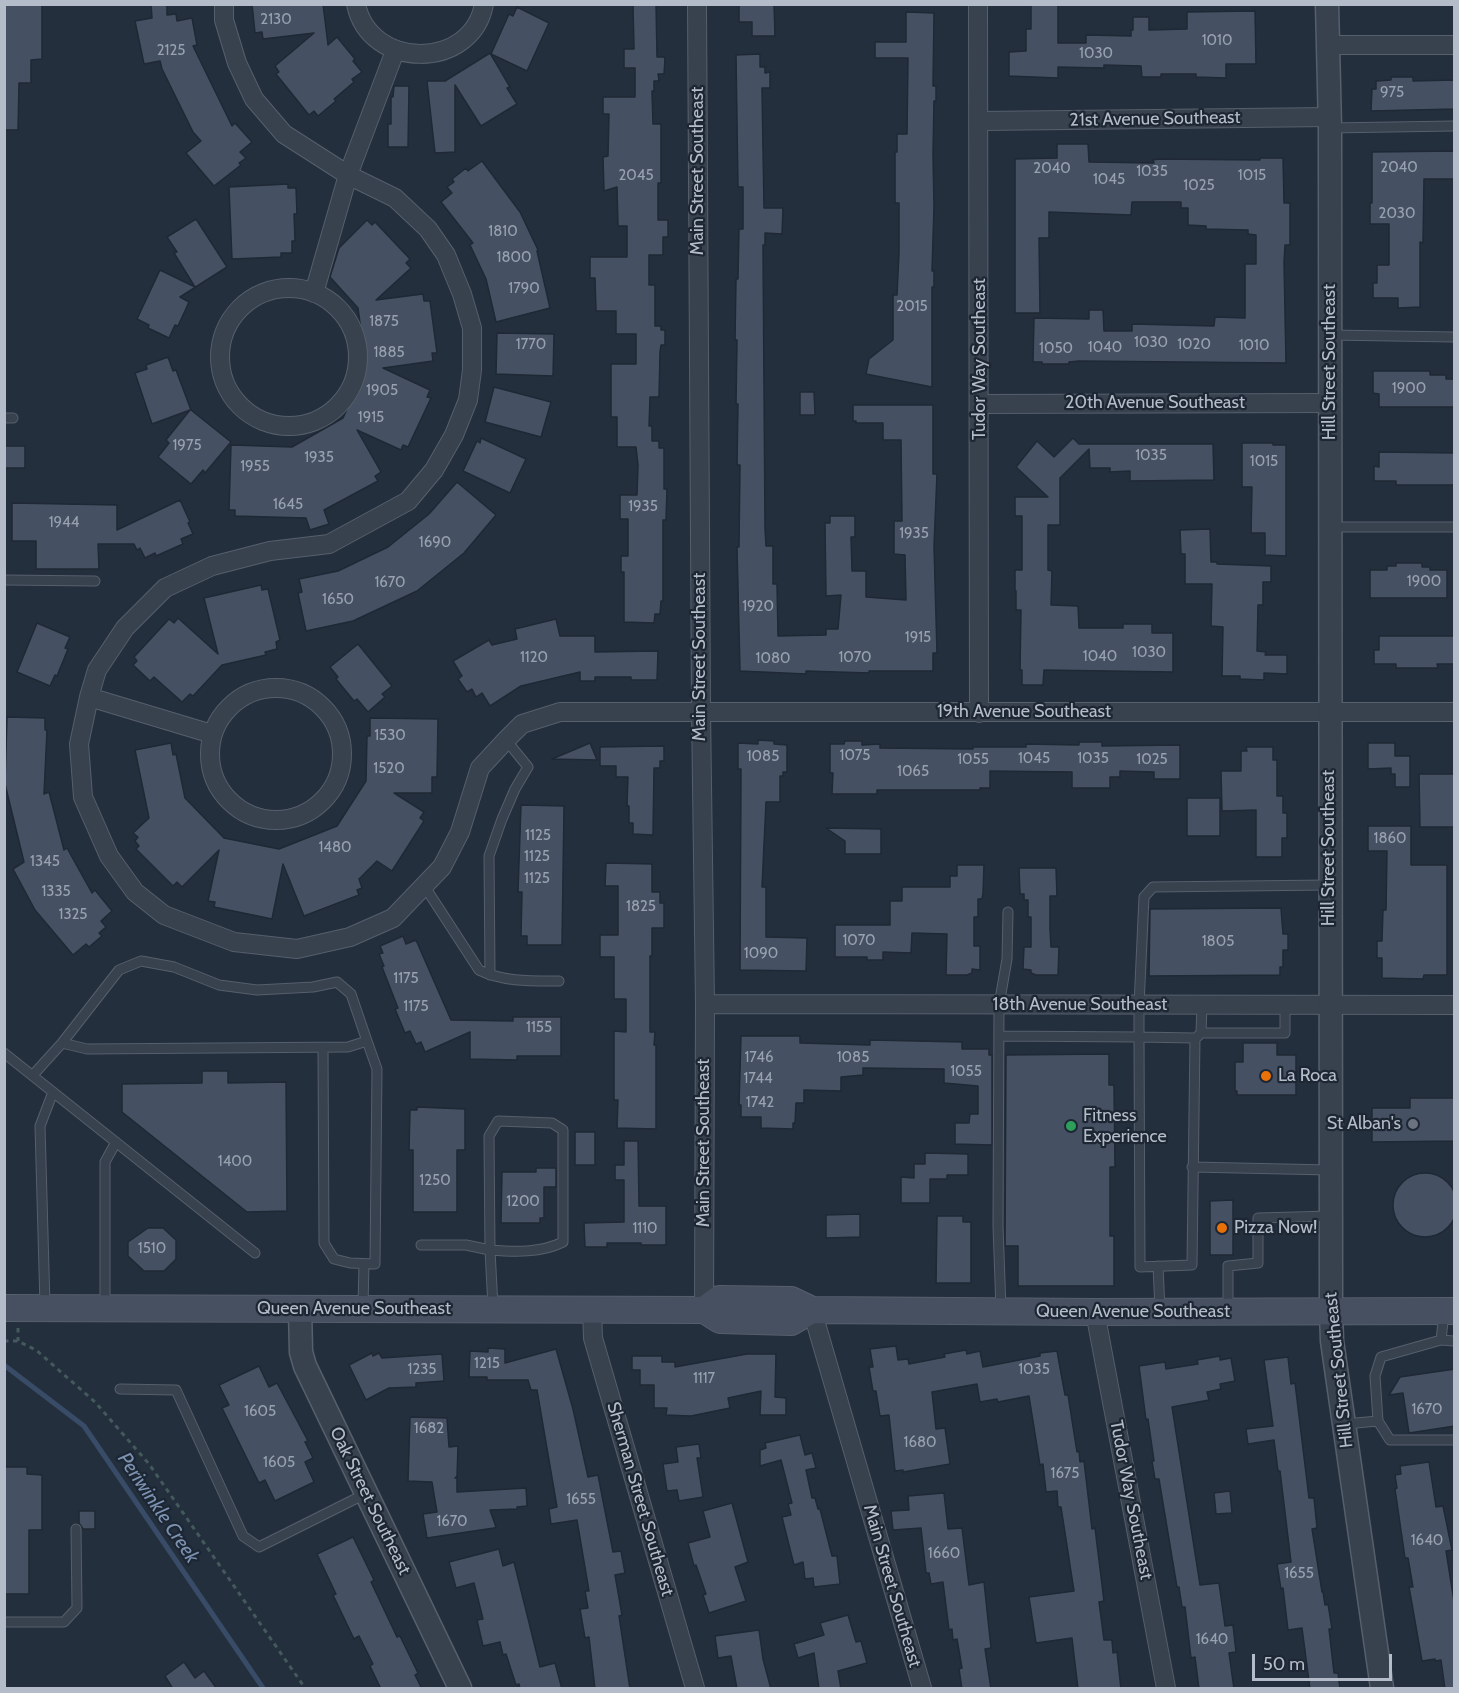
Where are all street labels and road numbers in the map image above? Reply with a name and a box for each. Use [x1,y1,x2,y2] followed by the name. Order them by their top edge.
[687,87,709,255] street label: Main Street Southeast
[1069,107,1241,131] street label: 21st Avenue Southeast
[969,278,991,440] street label: Tudor Way Southeast
[1319,284,1341,440] street label: Hill Street Southeast
[1065,392,1245,414] street label: 20th Avenue Southeast
[689,573,711,741] street label: Main Street Southeast
[937,701,1111,723] street label: 19th Avenue Southeast
[1318,770,1340,926] street label: Hill Street Southeast
[993,994,1167,1016] street label: 18th Avenue Southeast
[693,1059,715,1227] street label: Main Street Southeast
[1320,1291,1358,1449] street label: Hill Street Southeast
[257,1298,451,1320] street label: Queen Avenue Southeast
[1036,1301,1230,1323] street label: Queen Avenue Southeast
[602,1399,678,1599] street label: Sherman Street Southeast
[1105,1418,1157,1582] street label: Tudor Way Southeast
[325,1424,415,1578] street label: Oak Street Southeast
[858,1502,926,1670] street label: Main Street Southeast

